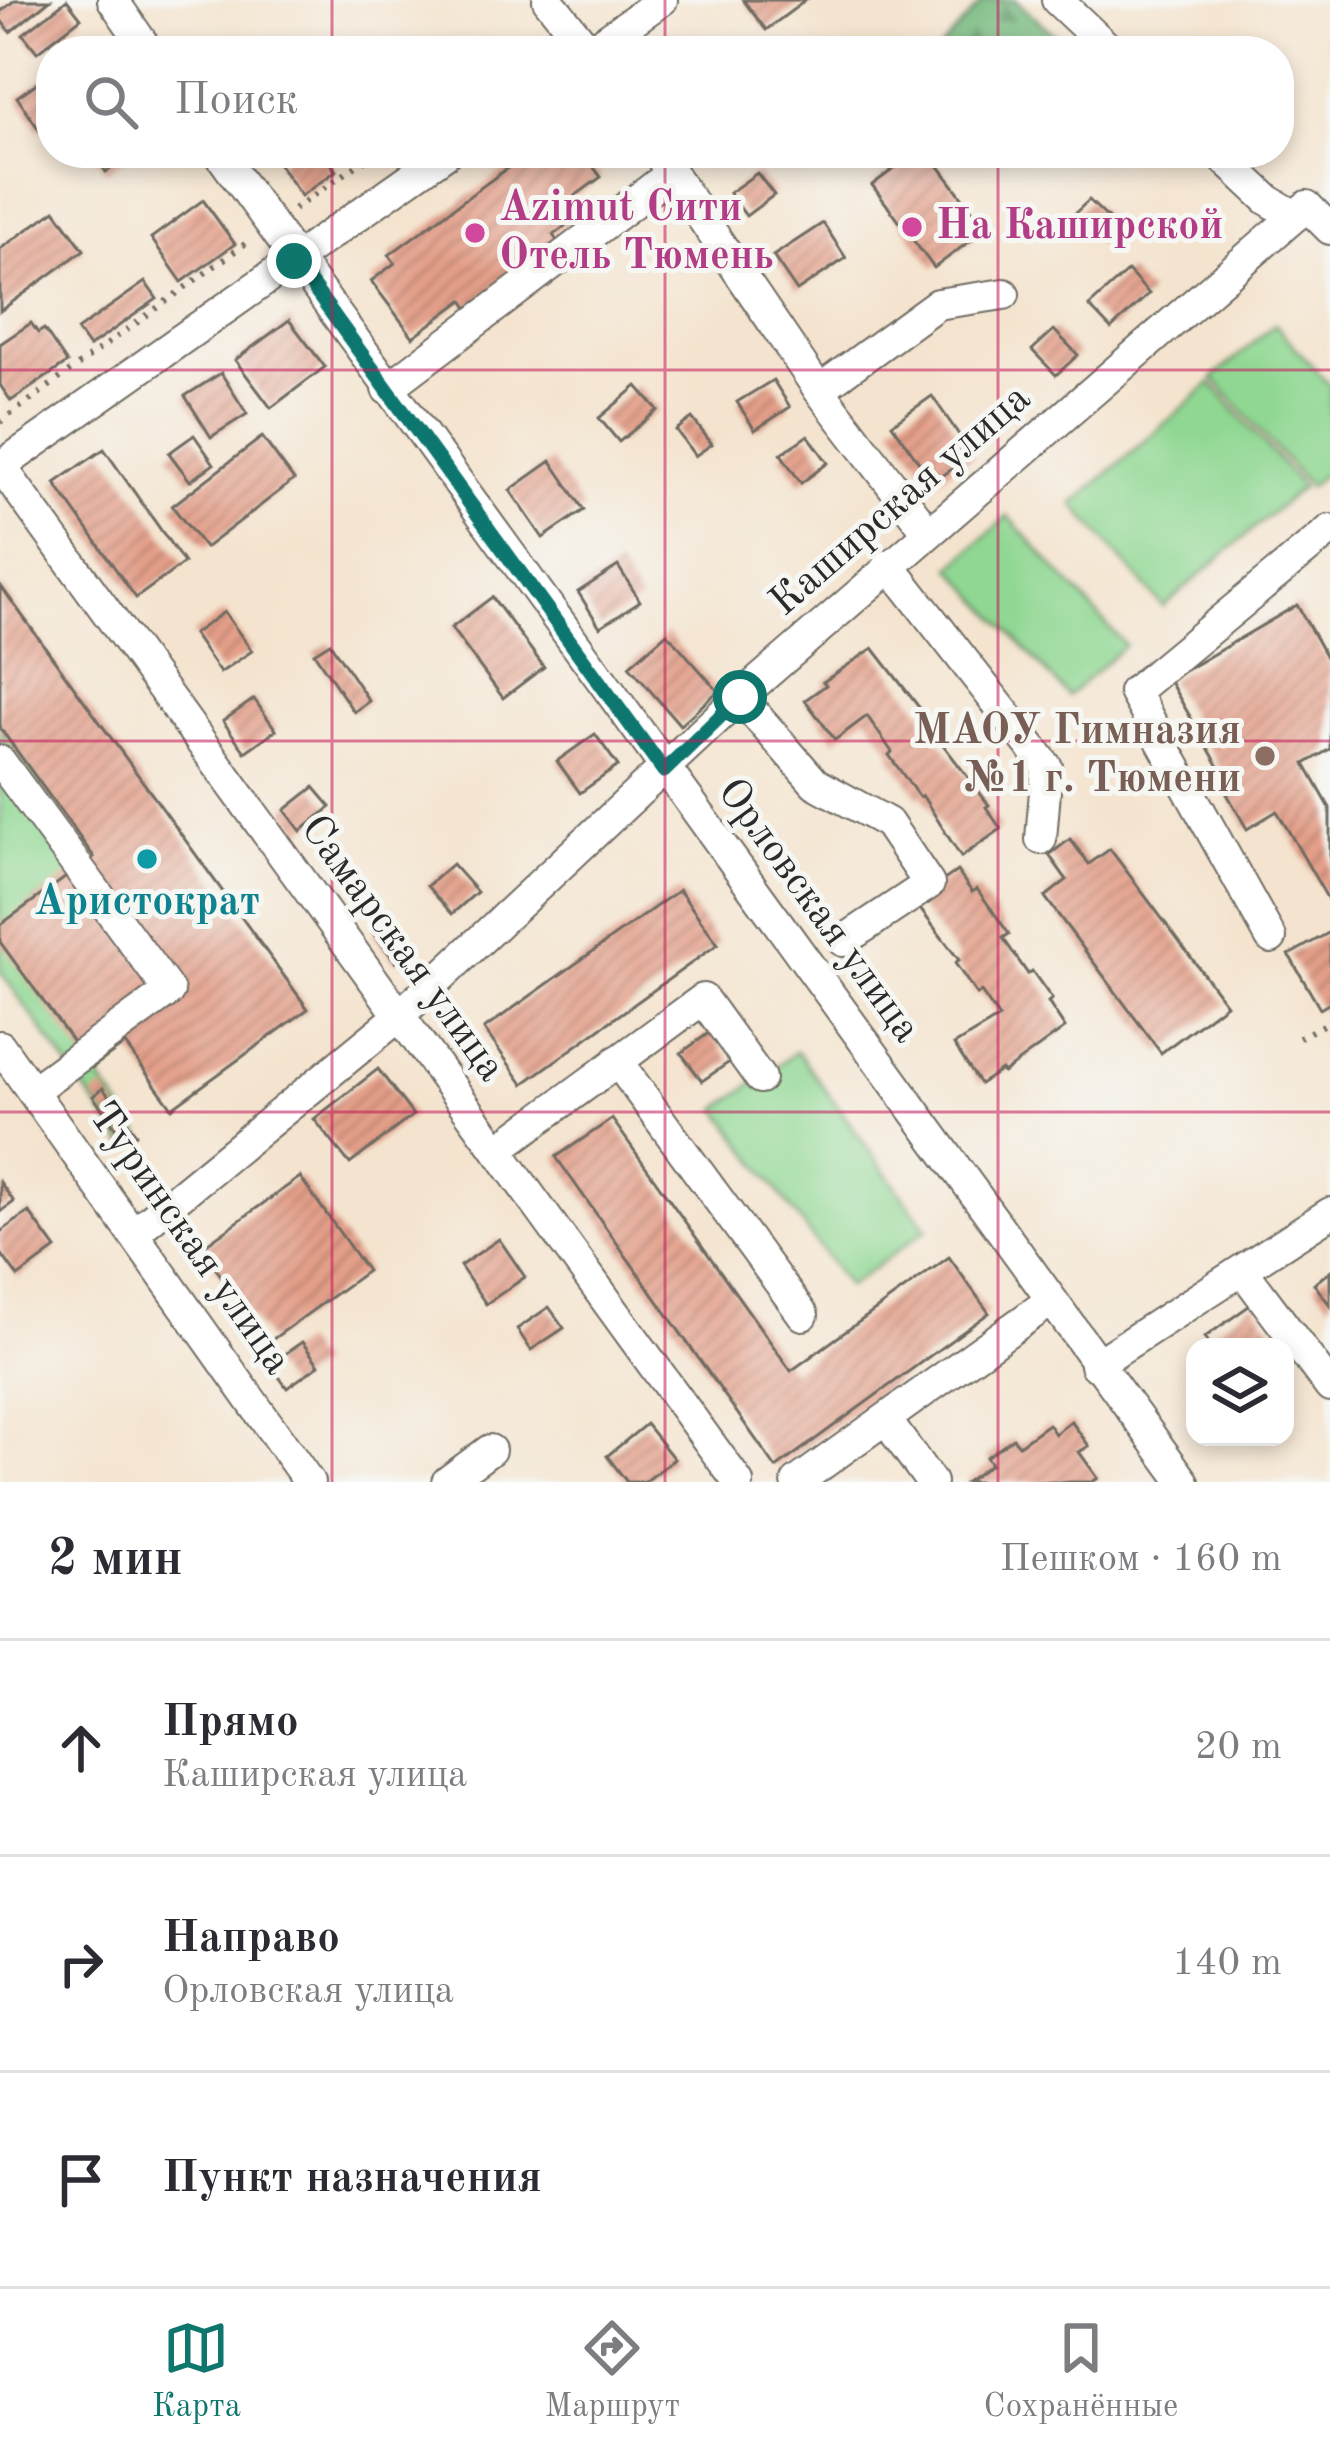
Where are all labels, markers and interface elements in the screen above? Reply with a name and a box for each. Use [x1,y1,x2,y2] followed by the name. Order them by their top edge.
[36,36,1294,168] search box
[78,69,144,135] icon: search
[174,79,298,124] text: Поиск
[499,187,774,278] place label: Azimut Сити Отель Тюмень
[936,206,1223,248] place label: На Каширской
[899,214,925,240] marker: На Каширской
[462,220,488,246] marker: Azimut Сити Отель Тюмень
[267,234,321,288] route end
[763,377,1039,625] street label: Каширская улица
[713,670,767,724] route start
[913,710,1241,801] place label: МАОУ Гимназия №1 г. Тюмени
[1252,743,1278,769] marker: МАОУ Гимназия №1 г. Тюмени
[709,771,927,1051] street label: Орловская улица
[292,809,512,1089] street label: Самарская улица
[134,846,160,872] marker: Аристократ
[34,882,260,924] place label: Аристократ
[80,1096,298,1382] street label: Туринская улица
[1186,1338,1294,1446] map controls
[1186,1338,1294,1446] button: layers
[48,1535,183,1586] text: 2 мин
[1000,1540,1282,1579] text: Пешком · 160 m
[162,1701,299,1746] text: Прямо
[48,1715,114,1781] icon: ahead
[1195,1728,1282,1767] text: 20 m
[162,1756,467,1795] text: Каширская улица
[162,1917,340,1962] text: Направо
[48,1931,114,1997] icon: right
[1172,1944,1282,1983] text: 140 m
[162,1972,454,2011] text: Орловская улица
[48,2147,114,2213] icon: arrive
[162,2157,542,2202] text: Пункт назначения
[152,2315,241,2428] tab: Карта
[545,2315,680,2428] tab: Маршрут
[984,2315,1178,2428] tab: Сохранённые

